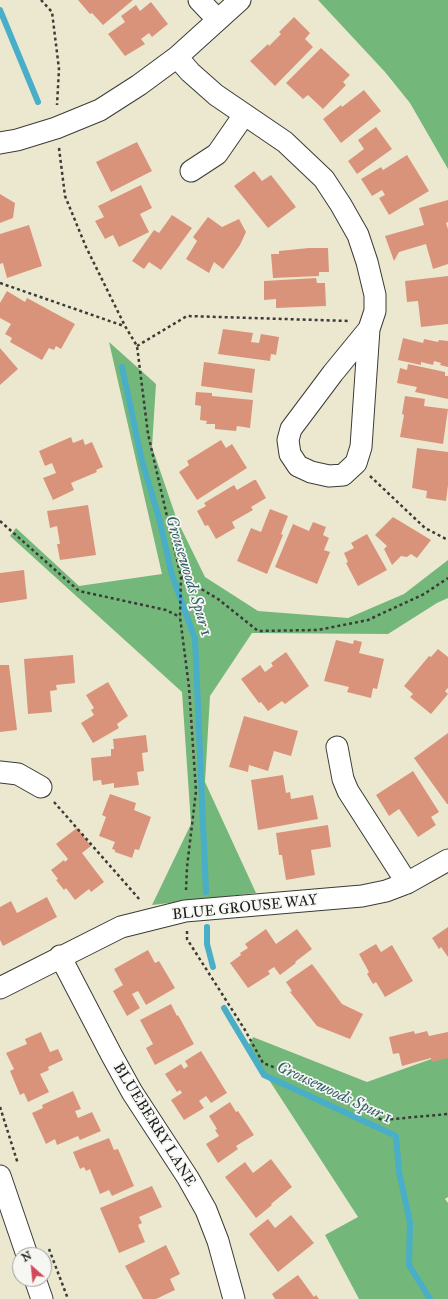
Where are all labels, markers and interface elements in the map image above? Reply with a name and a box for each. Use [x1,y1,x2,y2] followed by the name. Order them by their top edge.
[161,514,215,638] water label: Grousewoods Spur 1
[171,891,319,925] street label: BLUE GROUSE WAY
[273,1058,395,1128] water label: Grousewoods Spur 1
[109,1060,199,1190] street label: BLUEBERRY LANE
[12,1247,52,1287] north arrow
[20,1249,34,1265] text: N

